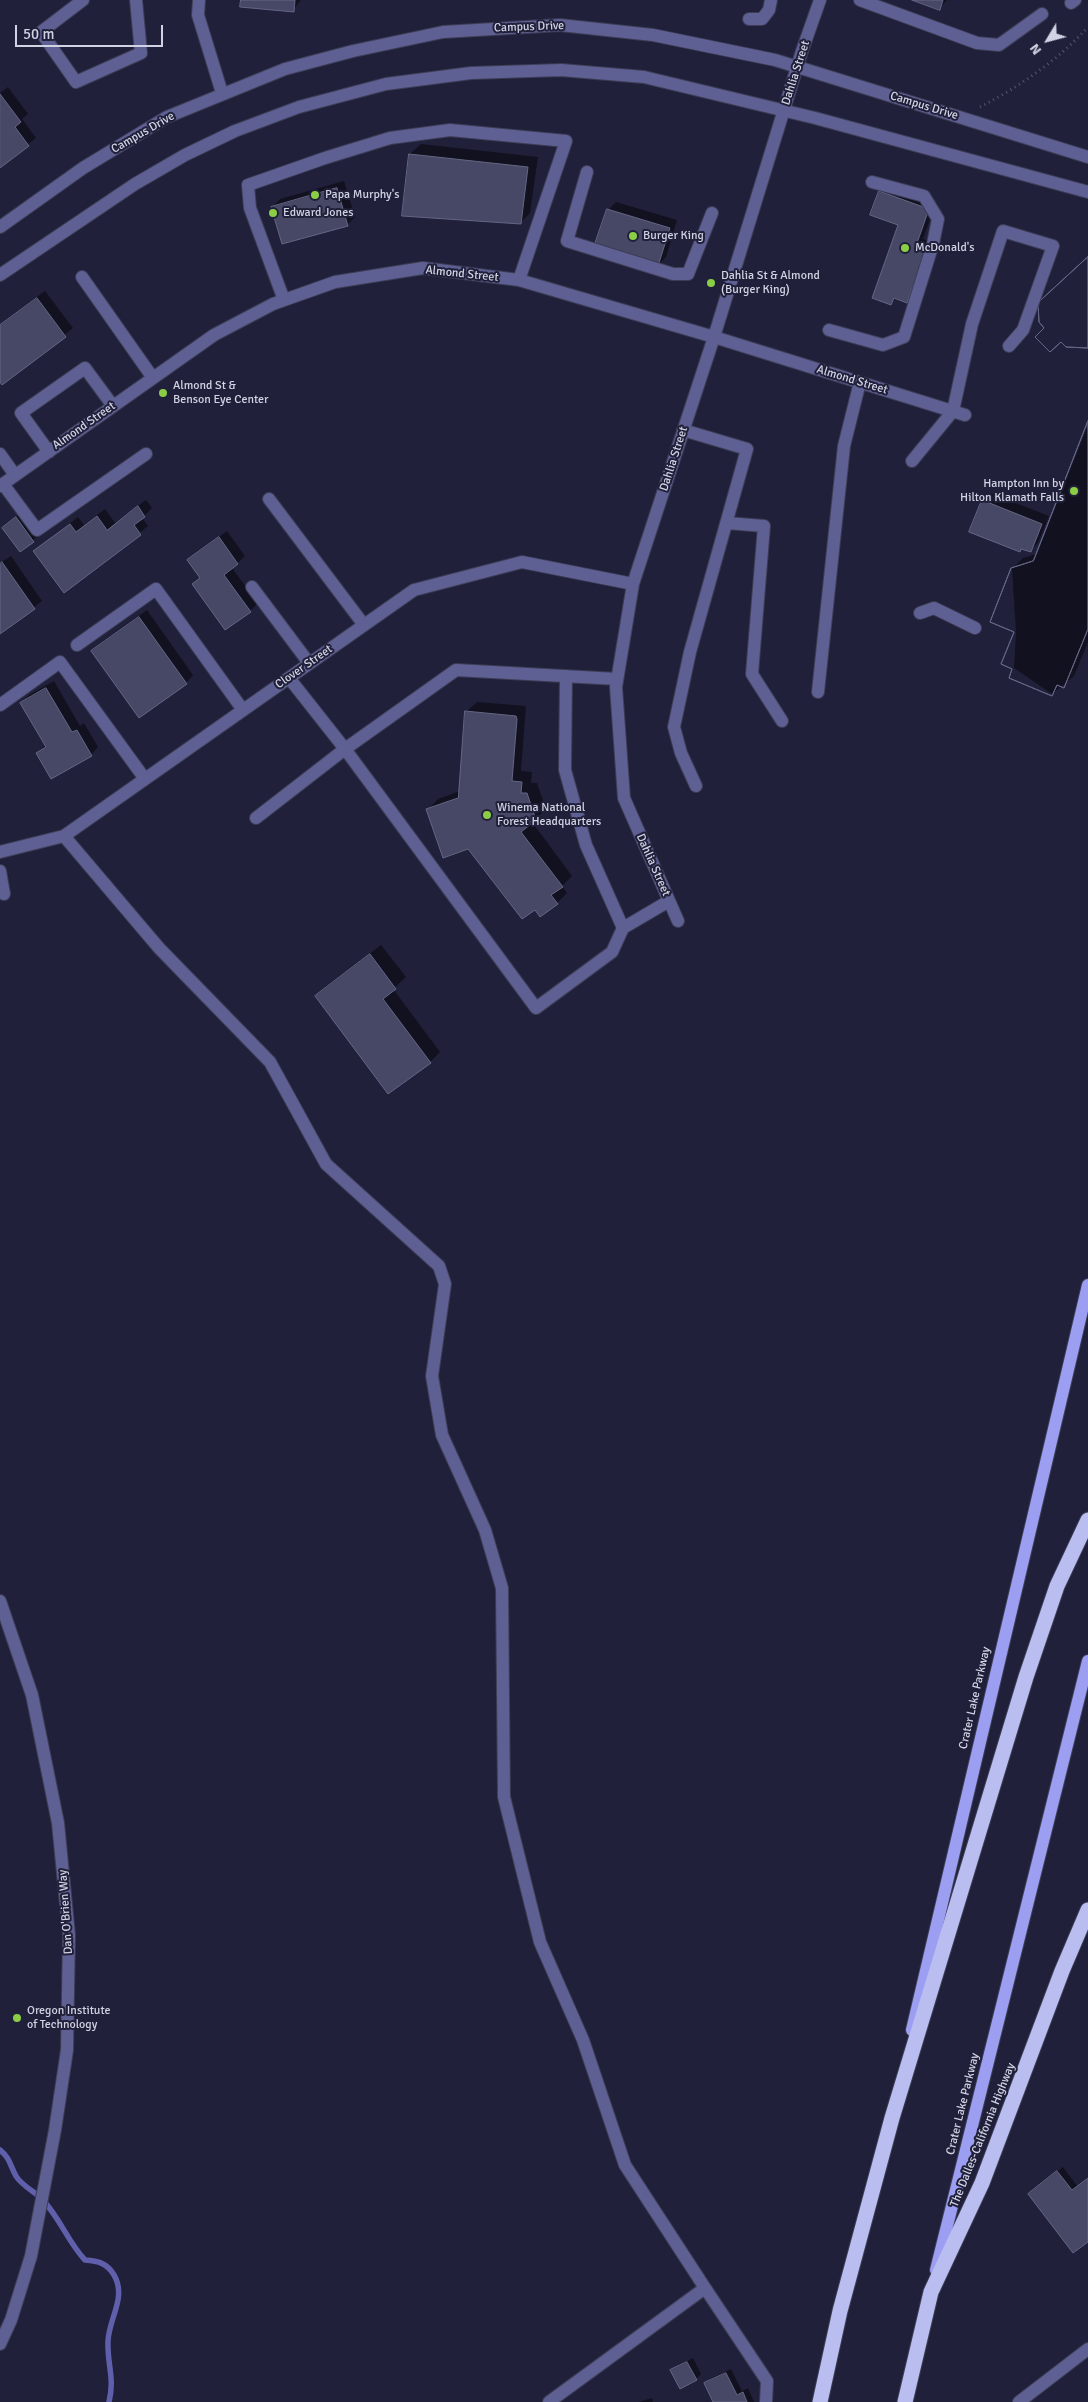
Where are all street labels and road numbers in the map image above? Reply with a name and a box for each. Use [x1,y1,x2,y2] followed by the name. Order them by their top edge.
[494,19,564,35] street label: Campus Drive
[779,39,813,107] street label: Dahlia Street
[888,89,960,123] street label: Campus Drive
[109,109,177,157] street label: Campus Drive
[425,263,499,285] street label: Almond Street
[815,362,889,398] street label: Almond Street
[50,399,118,453] street label: Almond Street
[657,425,691,493] street label: Dahlia Street
[273,642,335,692] street label: Clover Street
[633,831,673,899] street label: Dahlia Street
[956,1645,994,1751] street label: Crater Lake Parkway
[56,1869,76,1955] street label: Dan O'Brien Way
[943,2052,983,2156] street label: Crater Lake Parkway
[947,2061,1019,2209] street label: The Dalles-California Highway

